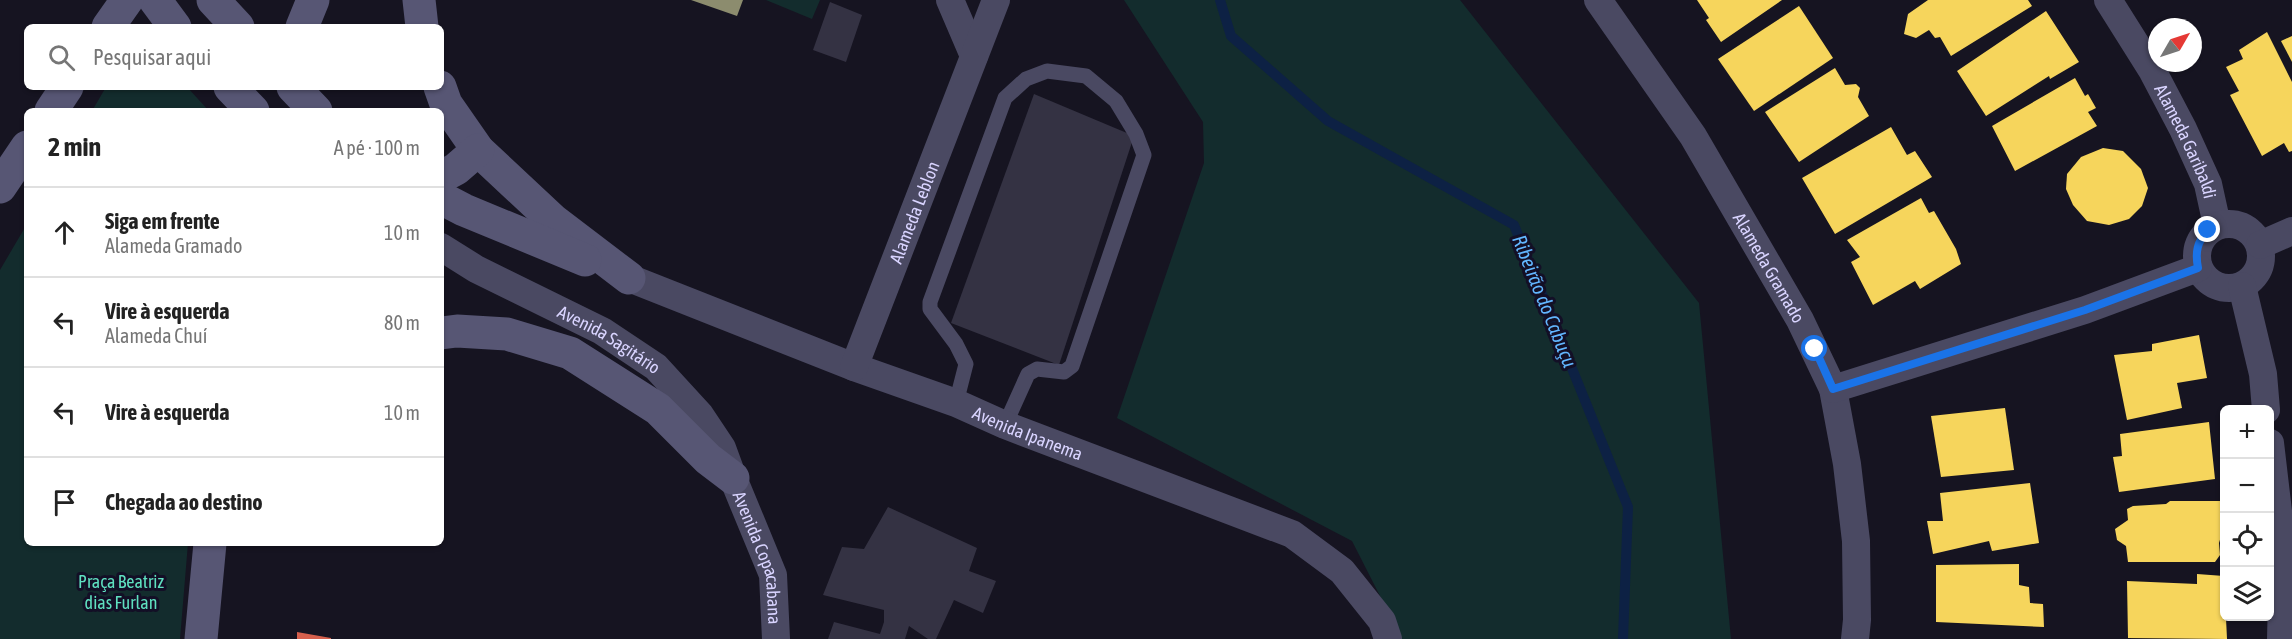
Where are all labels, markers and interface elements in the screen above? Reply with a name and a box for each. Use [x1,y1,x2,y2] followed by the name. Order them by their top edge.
[2148,18,2202,72] north arrow
[24,24,444,90] search box
[45,41,78,74] icon: search
[93,44,211,70] text: Pesquisar aqui
[2151,80,2221,200] street label: Alameda Garibaldi
[48,132,101,162] text: 2 min
[334,136,420,159] text: A pé · 100 m
[885,158,943,266] street label: Alameda Leblon
[105,208,220,234] text: Siga em frente
[1729,209,1810,326] street label: Alameda Gramado
[48,216,81,249] icon: ahead
[2194,216,2220,242] route end
[384,221,420,244] text: 10 m
[1508,231,1582,371] water label: Ribeirão do Cabuçu
[105,234,242,257] text: Alameda Gramado
[105,298,230,324] text: Vire à esquerda
[555,301,665,378] street label: Avenida Sagitário
[48,306,81,339] icon: left
[384,311,420,334] text: 80 m
[105,324,207,347] text: Alameda Chuí
[1801,335,1827,361] route start
[48,396,81,429] icon: left
[105,399,230,425] text: Vire à esquerda
[384,401,420,424] text: 10 m
[970,401,1086,464] street label: Avenida Ipanema
[2220,405,2274,621] map controls
[2220,405,2274,459] button: +
[2220,459,2274,513] button: −
[48,486,81,519] icon: arrive
[729,488,786,625] street label: Avenida Copacabana
[105,489,263,515] text: Chegada ao destino
[2220,513,2274,567] button: locate
[2220,567,2274,621] button: layers
[78,571,164,613] park label: Praça Beatriz dias Furlan

